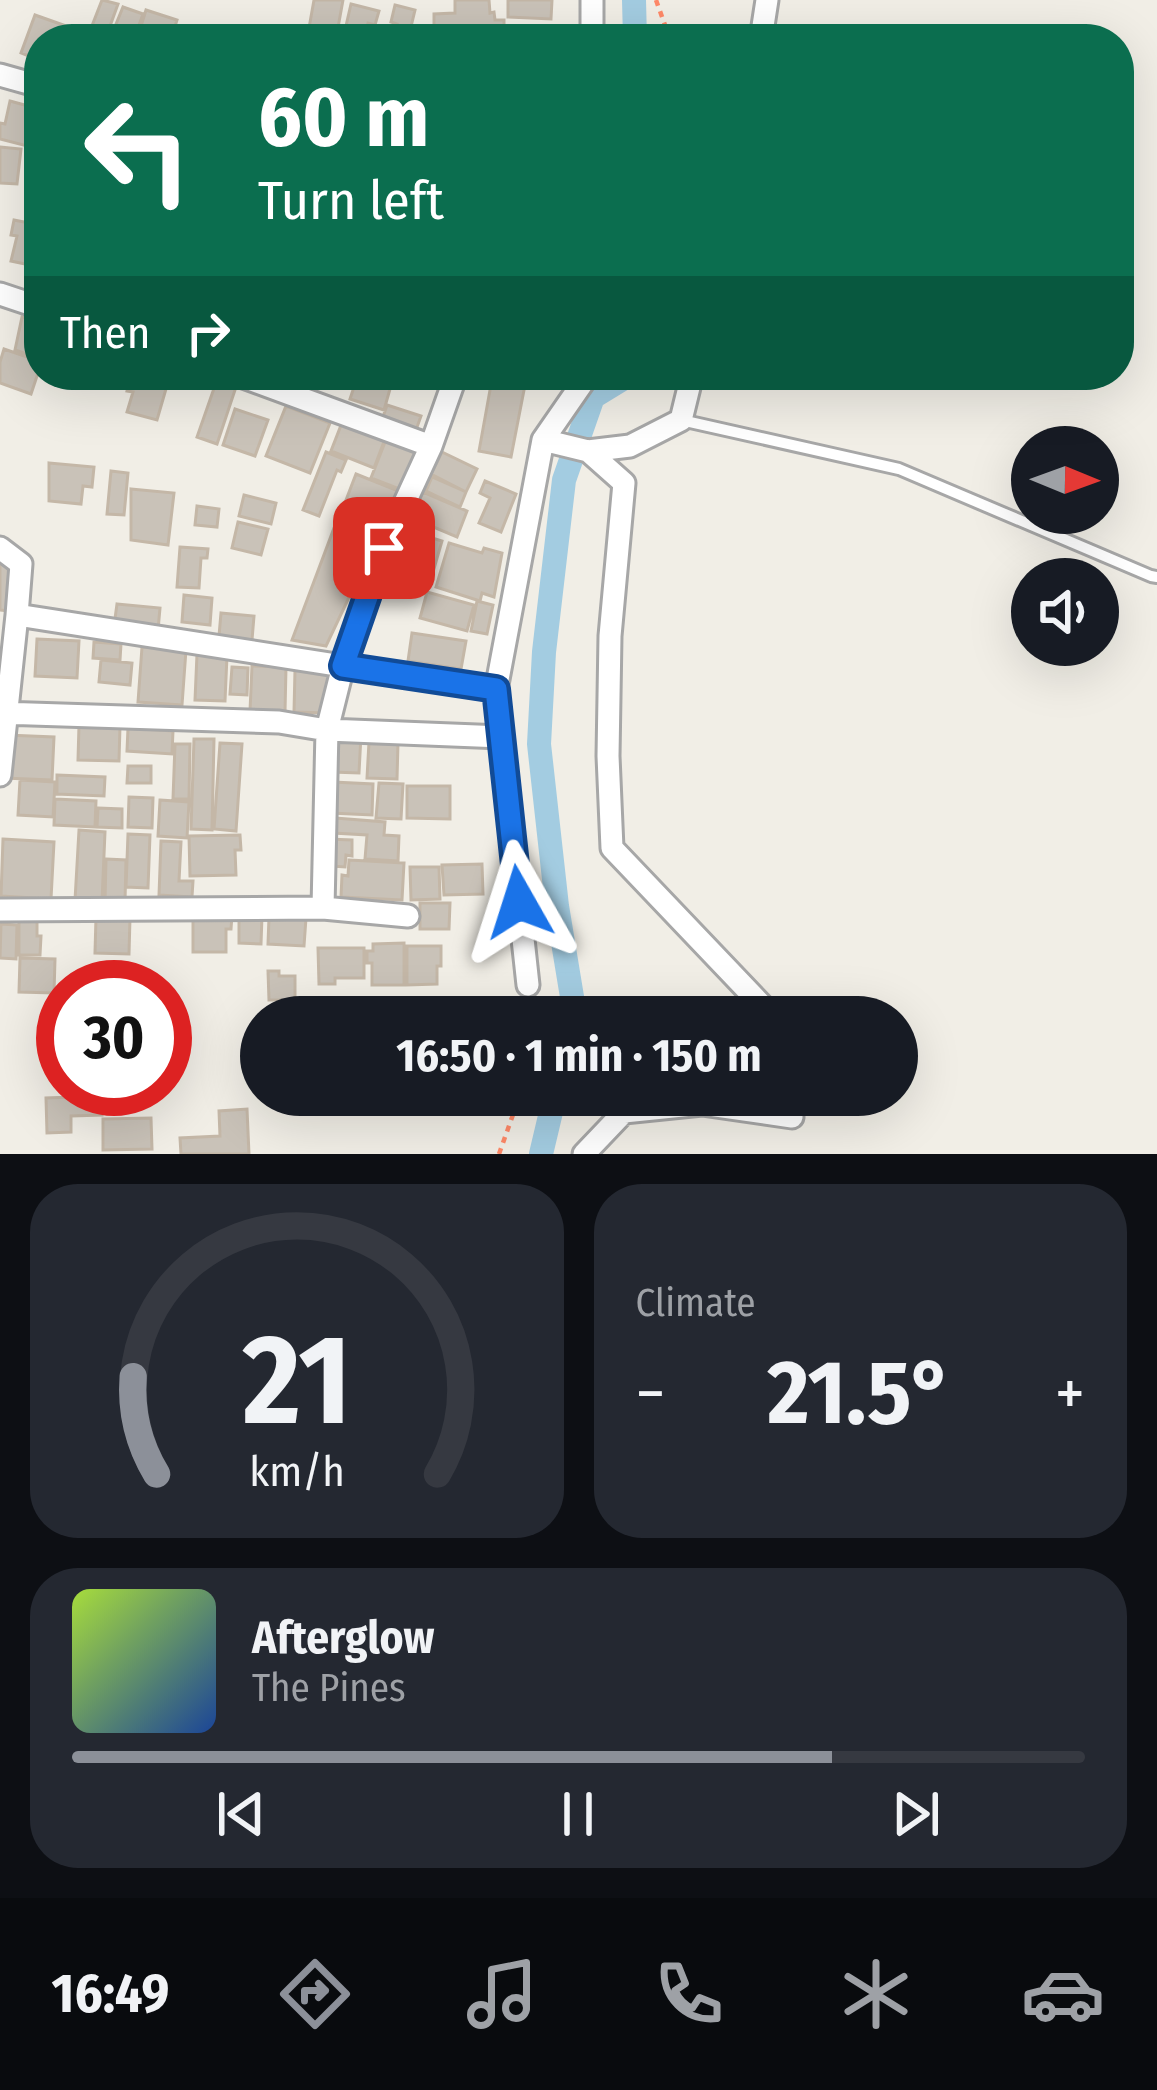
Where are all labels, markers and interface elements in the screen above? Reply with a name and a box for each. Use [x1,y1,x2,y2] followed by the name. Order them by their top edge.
[258,67,429,168] text: 60 m
[60,72,216,228] icon: left
[258,169,444,233] text: Turn left
[175,300,241,366] icon: right
[60,306,151,360] text: Then
[1011,426,1119,534] north arrow
[1011,426,1119,666] map controls
[333,497,435,599] pin
[351,515,417,581] icon: arrive
[1011,558,1119,666] button: sound
[456,839,582,965] position arrow
[36,960,192,1116] speed limit sign: 30
[396,1029,762,1083] text: 16:50 · 1 min · 150 m
[636,1280,756,1326] text: Climate
[242,1306,351,1456] text: 21
[768,1339,953,1447] text: 21.5°
[636,1354,665,1433] text: −
[1055,1354,1085,1433] text: +
[249,1446,345,1497] text: km/h
[252,1611,434,1665] text: Afterglow
[252,1665,406,1711] text: The Pines
[208,1781,274,1847] icon: previous
[545,1781,611,1847] icon: pause
[883,1781,949,1847] icon: next
[273,1952,357,2036] icon: directions
[460,1952,544,2036] icon: music
[647,1952,731,2036] icon: phone
[834,1952,918,2036] icon: climate
[1021,1952,1105,2036] icon: car
[52,1962,169,2026] text: 16:49

